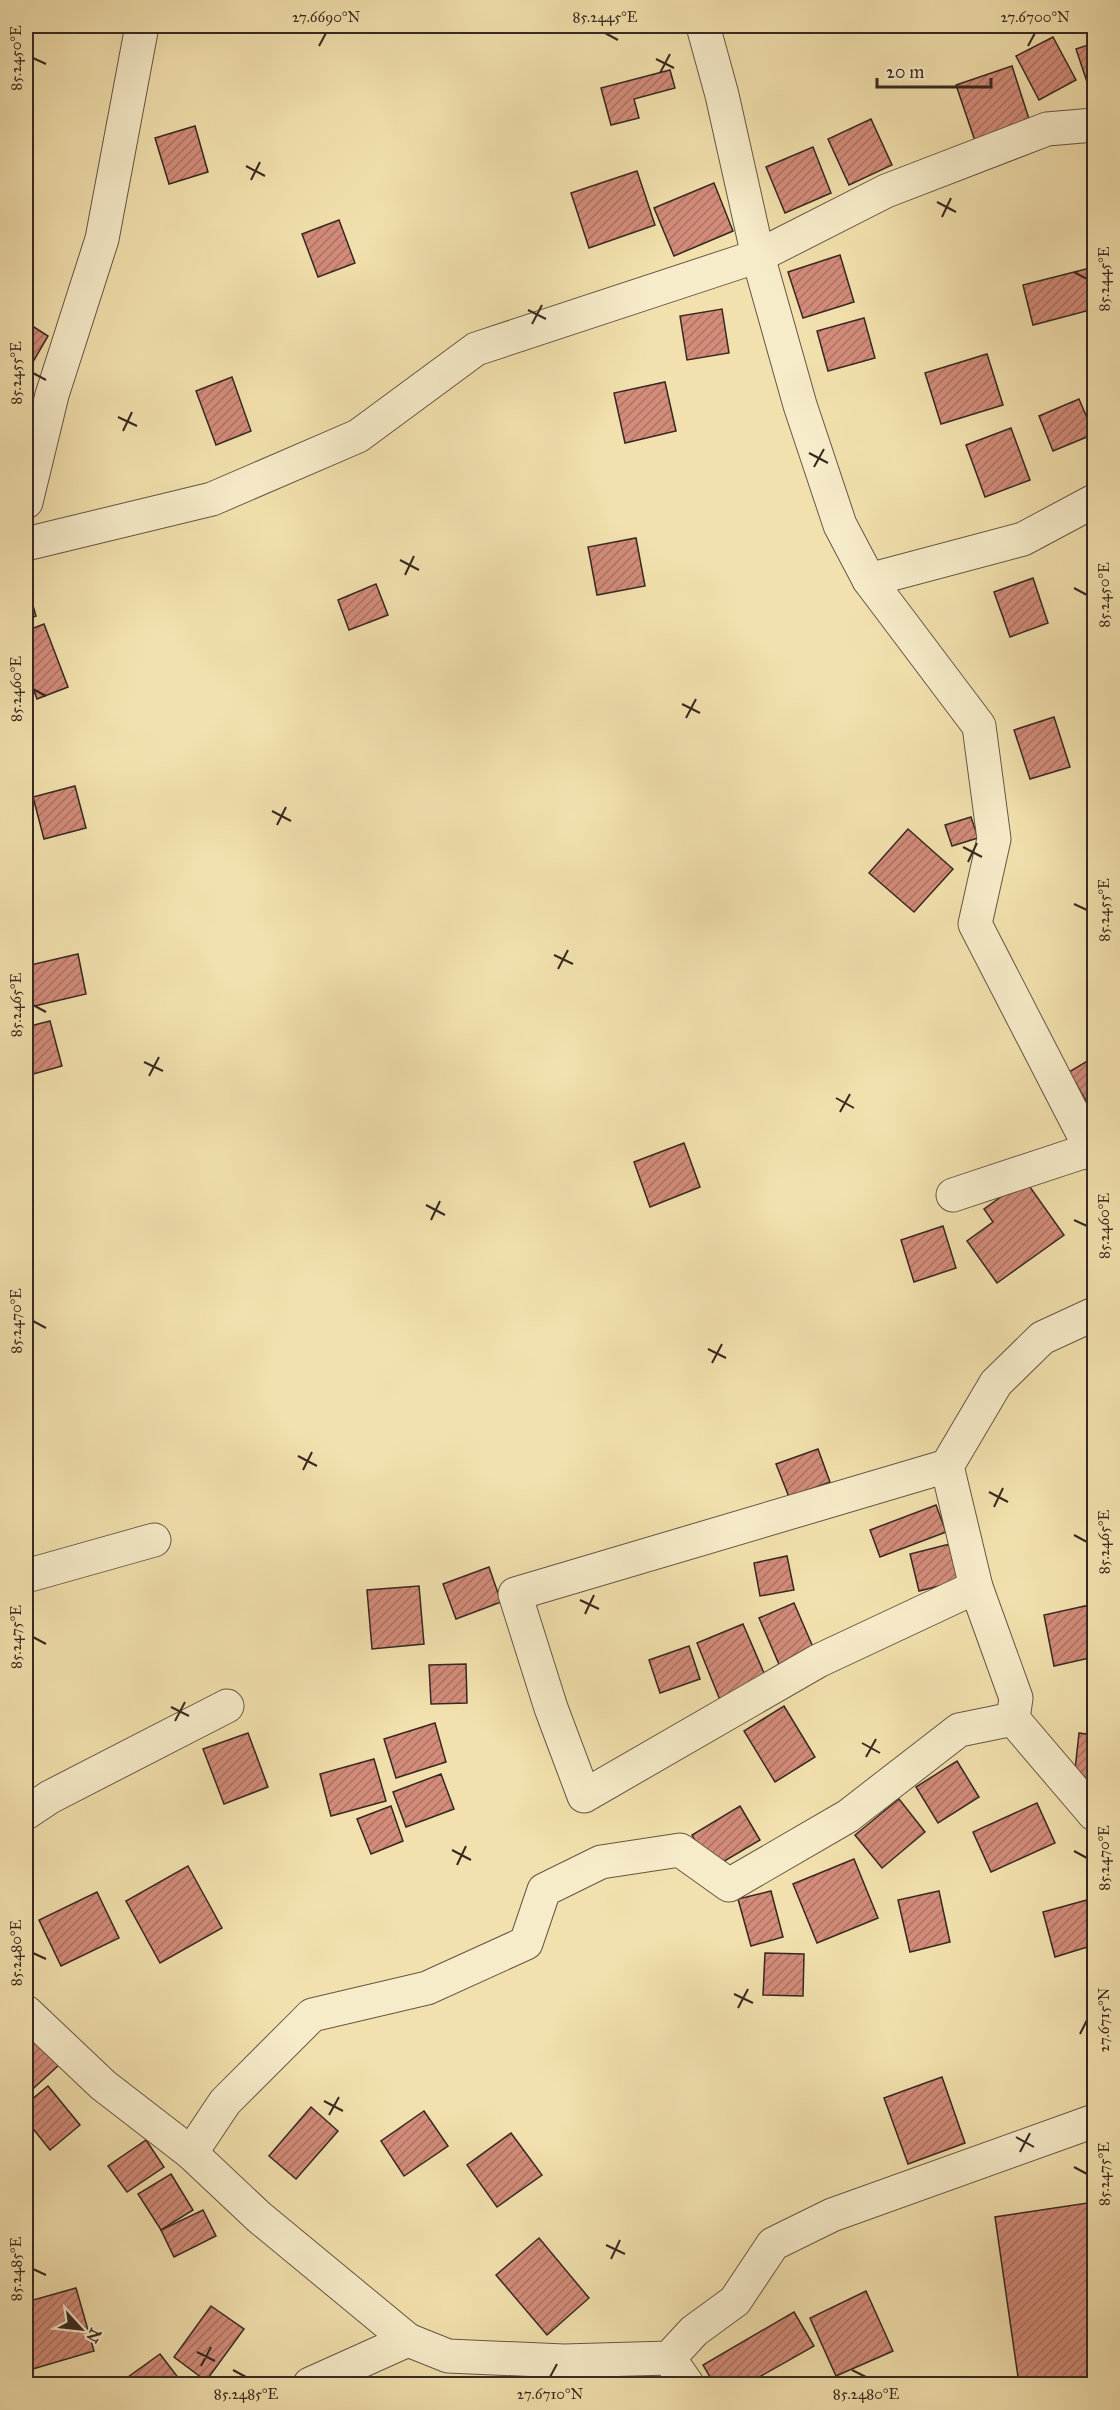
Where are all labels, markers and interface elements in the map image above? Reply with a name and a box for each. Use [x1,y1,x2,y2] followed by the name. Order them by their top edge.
[292,8,360,26] text: 27.6690°N
[573,8,638,26] text: 85.2445°E
[1000,8,1070,26] text: 27.6700°N
[7,25,25,91] text: 85.2450°E
[877,51,991,89] scale bar
[886,61,924,83] text: 20 m
[1095,246,1113,311] text: 85.2445°E
[7,341,25,405] text: 85.2455°E
[1095,562,1113,628] text: 85.2450°E
[7,656,25,722] text: 85.2460°E
[1095,878,1113,942] text: 85.2455°E
[7,973,25,1037] text: 85.2465°E
[1095,1193,1113,1259] text: 85.2460°E
[7,1288,25,1354] text: 85.2470°E
[1095,1510,1113,1574] text: 85.2465°E
[7,1605,25,1669] text: 85.2475°E
[1095,1825,1113,1891] text: 85.2470°E
[7,1920,25,1986] text: 85.2480°E
[1095,1987,1113,2052] text: 27.6715°N
[1095,2142,1113,2206] text: 85.2475°E
[7,2236,25,2301] text: 85.2485°E
[51,2299,111,2359] north arrow
[82,2325,105,2346] text: N
[214,2385,279,2403] text: 85.2485°E
[517,2385,583,2403] text: 27.6710°N
[833,2385,899,2403] text: 85.2480°E

